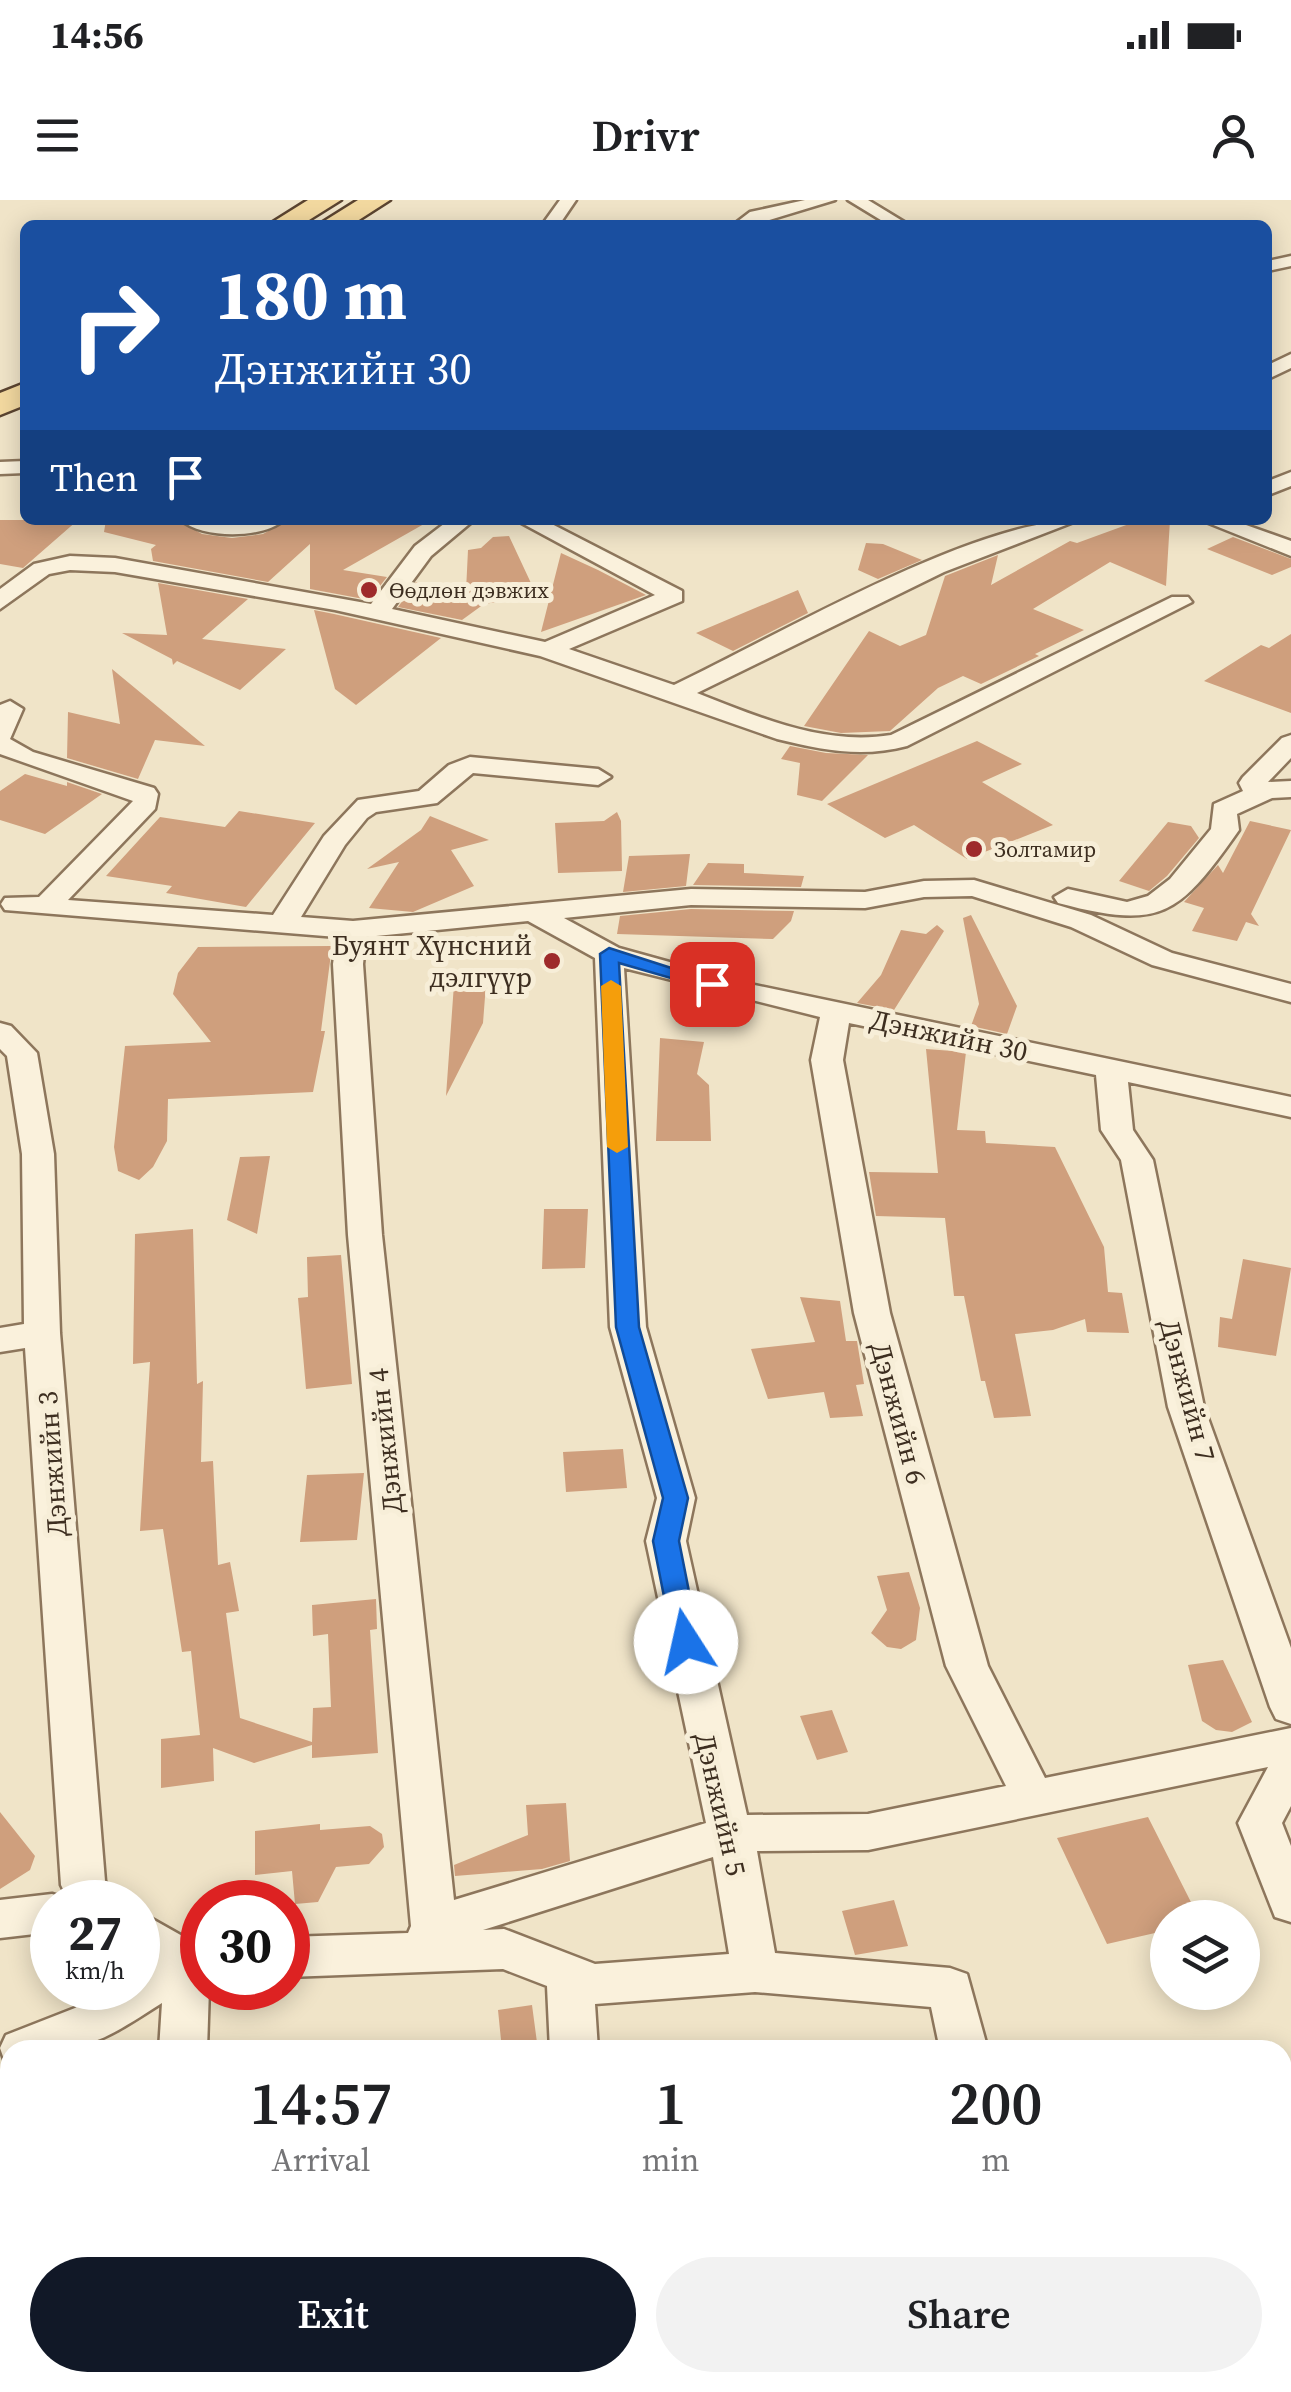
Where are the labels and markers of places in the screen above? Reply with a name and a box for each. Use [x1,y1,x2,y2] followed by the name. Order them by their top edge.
[389,575,549,605] place label: Өөдлөн дэвжих
[358,579,380,601] marker: Өөдлөн дэвжих
[994,834,1096,864] place label: Золтамир
[963,838,985,860] marker: Золтамир
[332,926,532,996] place label: Буянт Хүнсний дэлгүүр
[670,942,755,1027] pin
[541,950,563,972] marker: Буянт Хүнсний дэлгүүр

